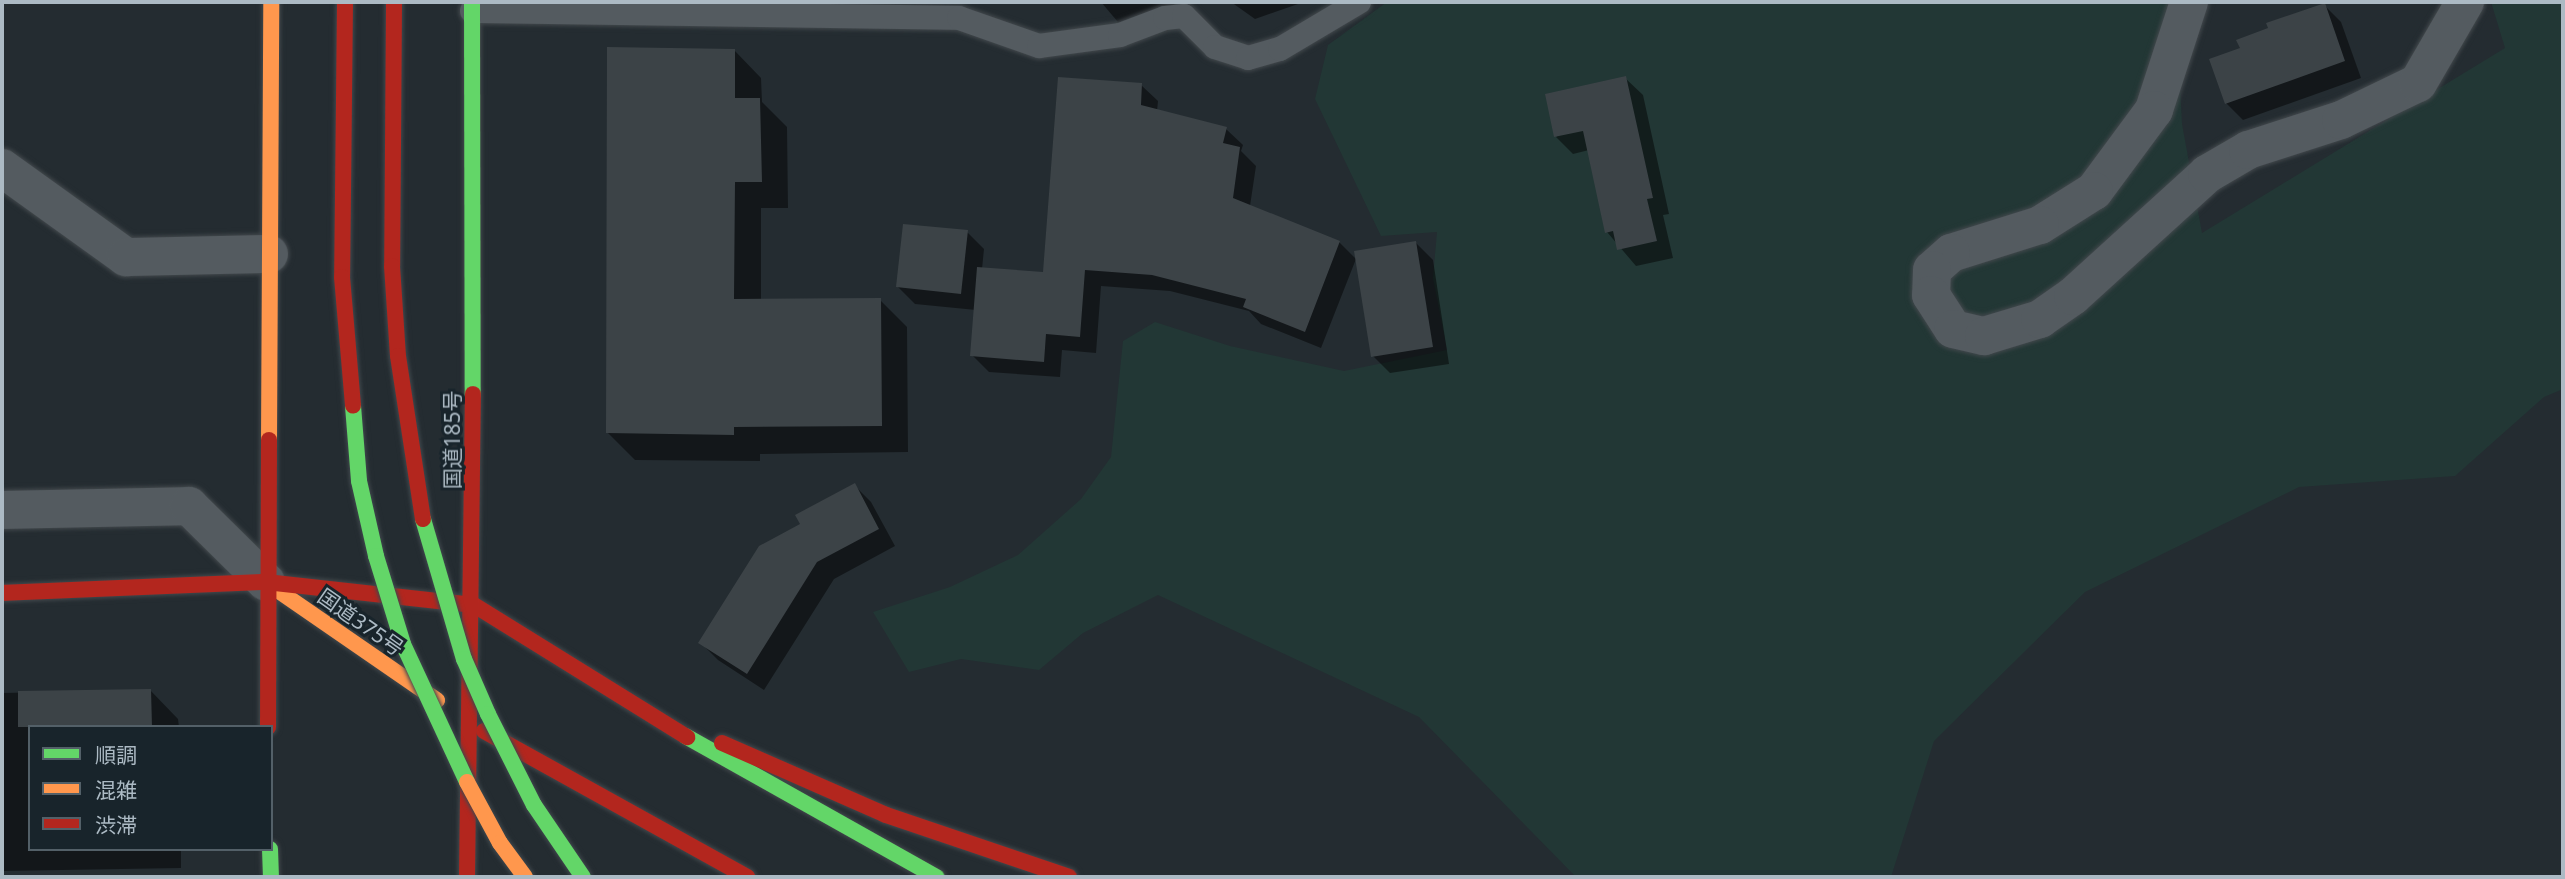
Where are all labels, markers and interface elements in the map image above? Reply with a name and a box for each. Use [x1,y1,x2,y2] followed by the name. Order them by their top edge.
[439,390,465,490] street label: 国道185号
[313,583,409,661] street label: 国道375号
[28,725,273,851] legend
[95,741,137,769] text: 順調
[95,776,137,804] text: 混雑
[95,811,137,839] text: 渋滞

